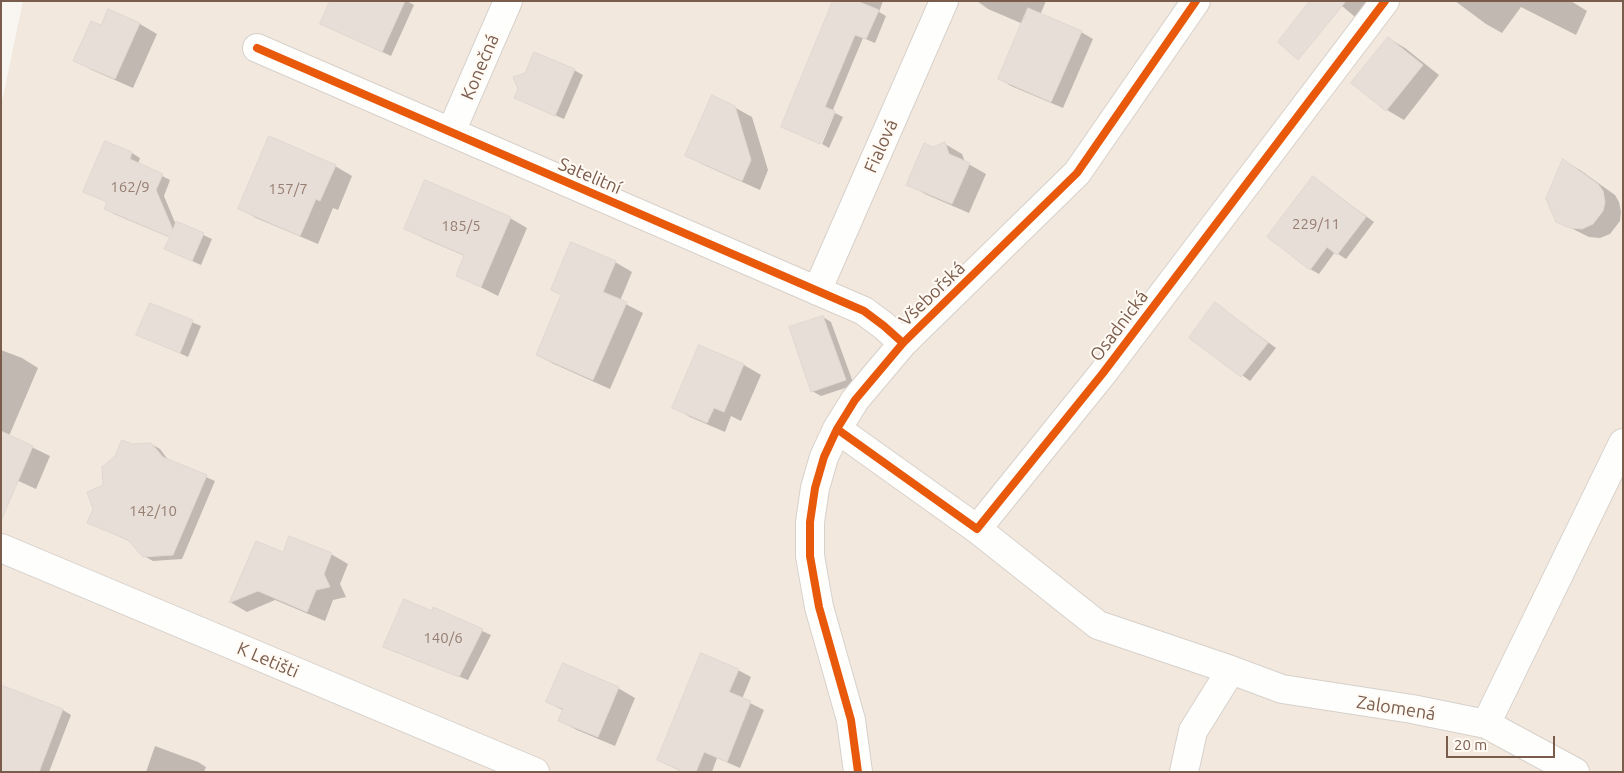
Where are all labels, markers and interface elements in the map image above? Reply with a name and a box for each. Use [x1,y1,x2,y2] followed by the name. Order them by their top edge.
[457,31,503,103] street label: Konečná
[860,116,902,176] street label: Fialová
[555,153,625,199] street label: Satelitní
[110,178,150,196] house number: 162/9
[268,180,308,198] house number: 157/7
[1292,215,1340,233] house number: 229/11
[441,217,481,235] house number: 185/5
[895,257,969,331] street label: Všebořská
[1085,286,1153,366] street label: Osadnická
[129,502,177,520] house number: 142/10
[423,629,463,647] house number: 140/6
[234,637,302,683] street label: K Letišti
[1355,691,1437,725] street label: Zalomená
[1449,726,1558,758] scale bar
[1454,736,1487,753] text: 20 m

